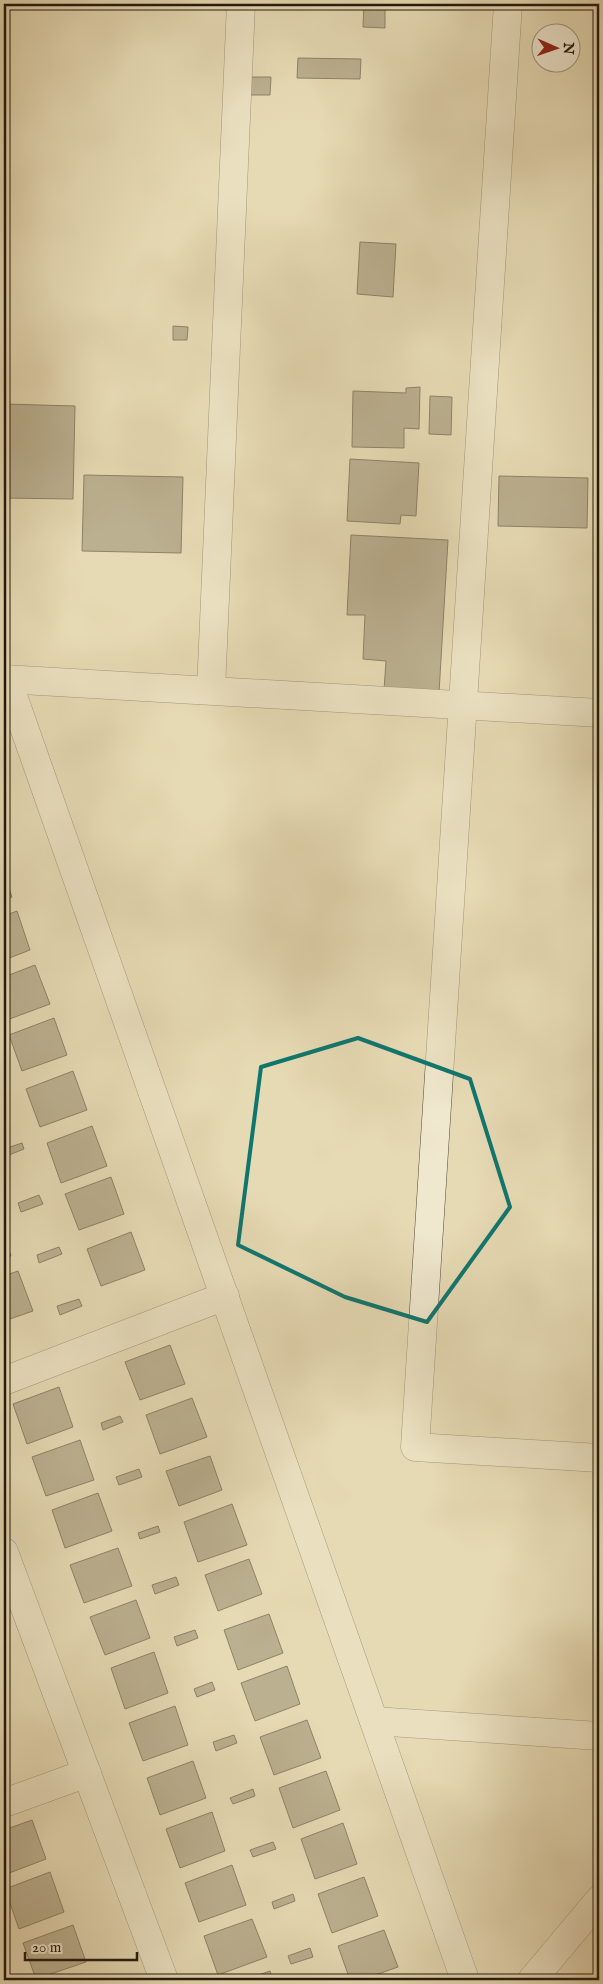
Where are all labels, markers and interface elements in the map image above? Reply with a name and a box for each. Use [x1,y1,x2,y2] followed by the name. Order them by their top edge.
[530,22,580,72] north arrow
[559,41,577,55] text: N
[25,1929,138,1961] scale bar
[32,1938,62,1957] text: 20 m

